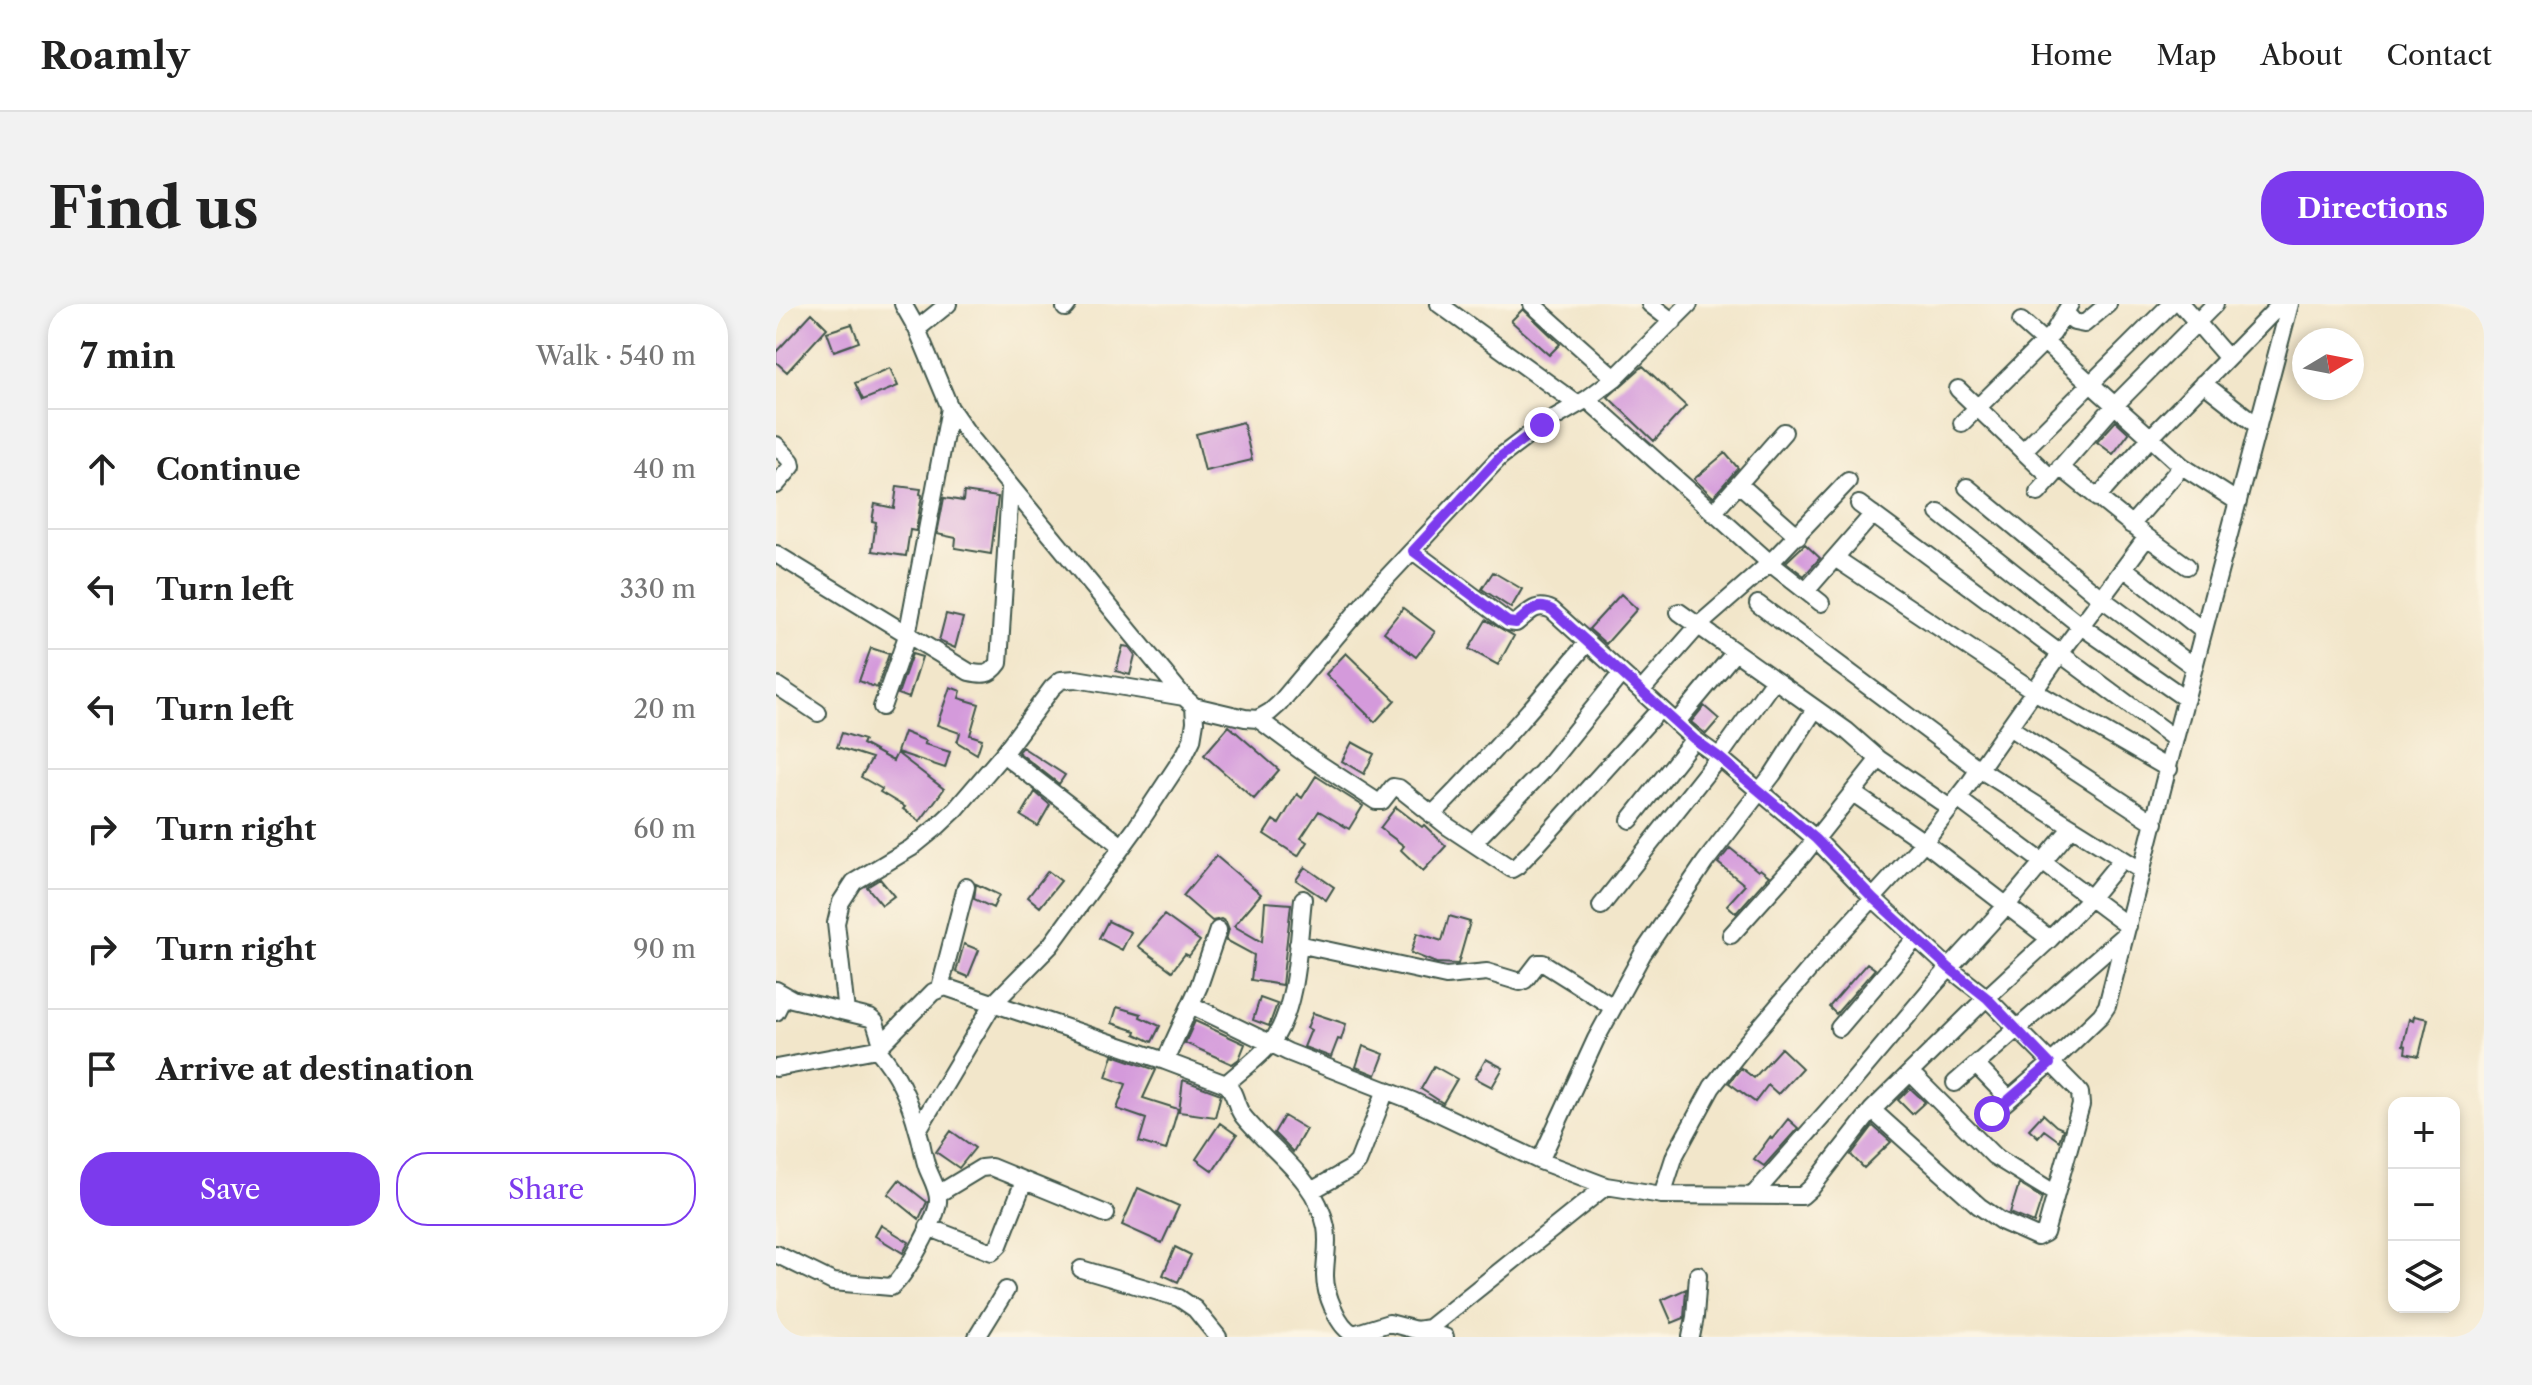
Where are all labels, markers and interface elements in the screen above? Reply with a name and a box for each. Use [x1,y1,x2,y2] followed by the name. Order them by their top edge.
[40,32,189,79] text: Roamly
[2030,38,2112,72] text: Home
[2156,38,2216,72] text: Map
[2260,38,2342,72] text: About
[2386,38,2492,72] text: Contact
[2261,171,2484,245] button: Directions
[48,174,259,243] text: Find us
[2292,328,2364,400] north arrow
[80,335,176,377] text: 7 min
[536,340,696,372] text: Walk · 540 m
[1524,407,1560,443] route end
[80,447,124,491] icon: ahead
[156,451,301,488] text: Continue
[633,453,696,485] text: 40 m
[80,567,124,611] icon: left
[156,571,293,608] text: Turn left
[620,573,696,605] text: 330 m
[80,687,124,731] icon: left
[156,691,293,728] text: Turn left
[633,693,696,725] text: 20 m
[80,807,124,851] icon: right
[156,811,316,848] text: Turn right
[633,813,696,845] text: 60 m
[80,927,124,971] icon: right
[156,931,316,968] text: Turn right
[633,933,696,965] text: 90 m
[80,1047,124,1091] icon: arrive
[156,1051,474,1088] text: Arrive at destination
[1974,1096,2010,1132] route start
[2388,1097,2460,1313] map controls
[2388,1097,2460,1169] button: +
[80,1152,380,1226] button: Save
[396,1152,696,1226] button: Share
[2388,1169,2460,1241] button: −
[2388,1241,2460,1313] button: layers

